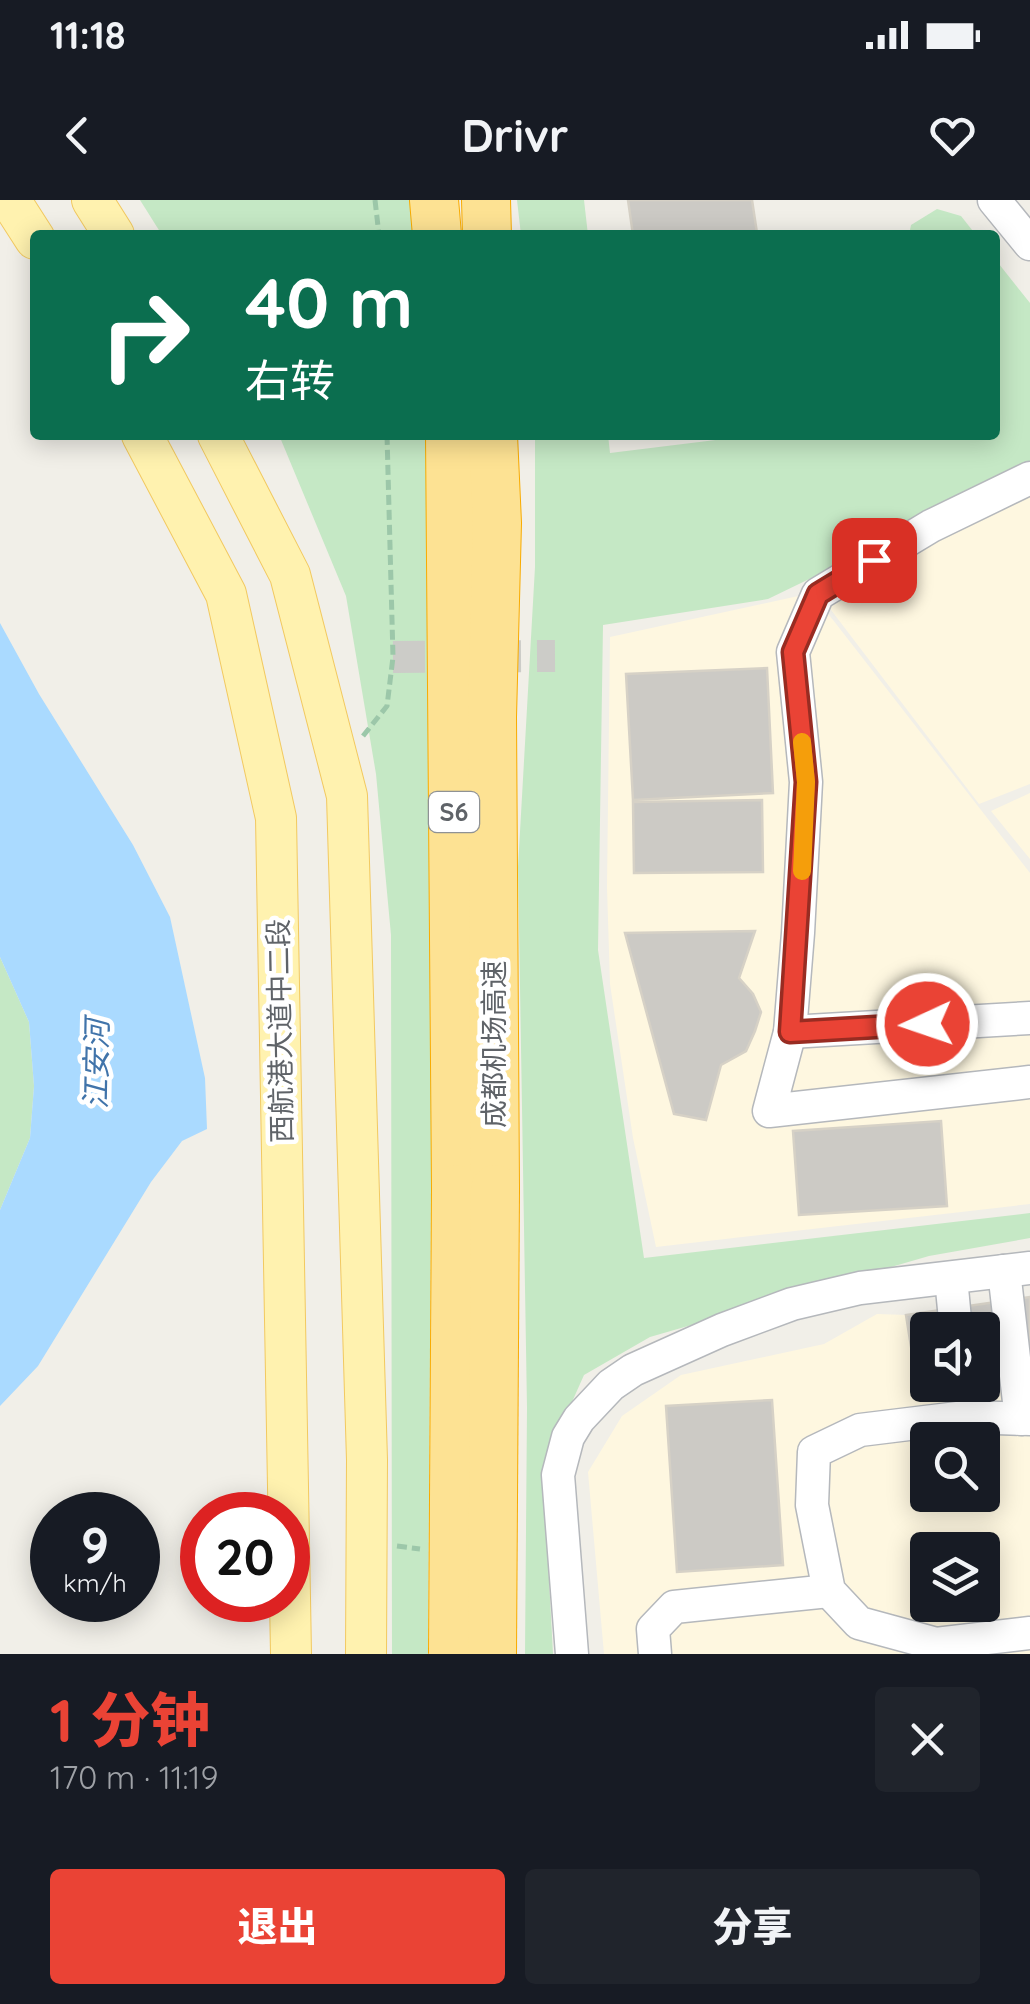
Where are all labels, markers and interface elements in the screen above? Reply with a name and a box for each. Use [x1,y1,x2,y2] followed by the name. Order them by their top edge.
[50,11,126,59] text: 11:18
[461,107,569,163] text: Drivr
[50,108,105,163] icon: back
[925,108,980,163] icon: heart
[245,258,413,346] text: 40 m
[80,270,210,400] icon: right
[245,352,335,408] text: 右转
[832,518,917,603] pin
[847,533,902,588] icon: arrive
[429,792,479,832] road number: S6
[260,919,299,1143] street label: 西航港大道中二段
[476,960,511,1128] street label: 成都机场高速
[875,972,979,1076] position arrow
[76,1014,116,1109] water label: 江安河
[910,1312,1000,1622] map controls
[910,1312,1000,1402] button: sound
[910,1422,1000,1512] button: search
[180,1492,310,1622] speed limit sign: 20
[81,1513,109,1576] text: 9
[910,1532,1000,1622] button: layers
[63,1567,127,1598] text: km/h
[50,1682,210,1757] text: 1 分钟
[875,1687,980,1792] button: close
[50,1757,218,1797] text: 170 m · 11:19
[50,1869,505,1984] button: 退出
[525,1869,980,1984] button: 分享

